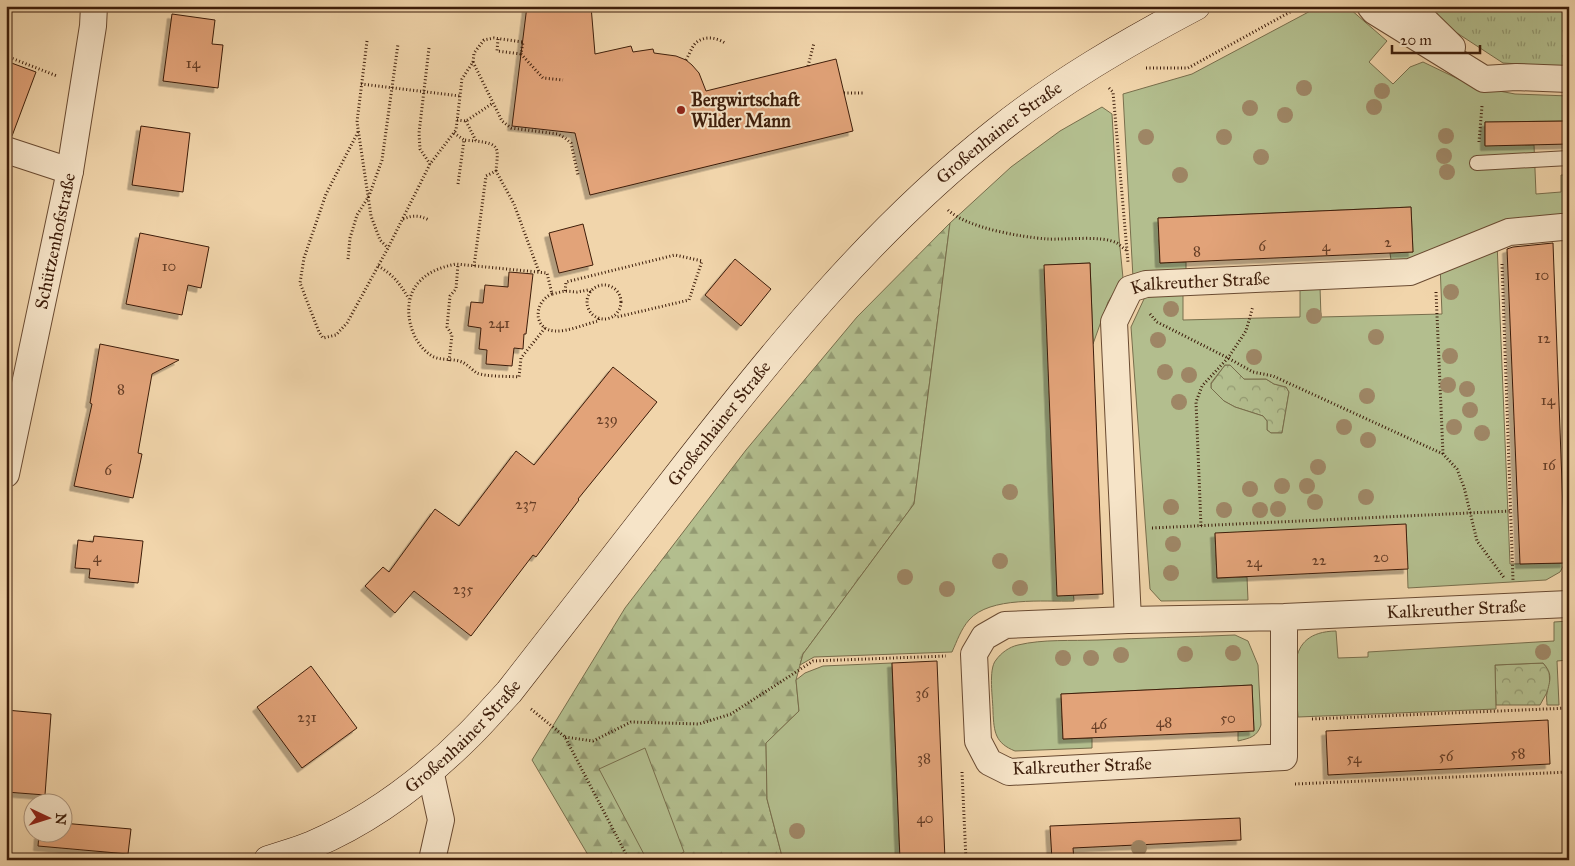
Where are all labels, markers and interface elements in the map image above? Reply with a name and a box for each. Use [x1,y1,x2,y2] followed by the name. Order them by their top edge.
[1392,22,1480,54] scale bar
[1400,31,1432,49] text: 20 m
[186,54,201,72] house number: 14
[931,76,1066,189] street label: Großenhainer Straße
[691,89,800,132] place label: Bergwirtschaft Wilder Mann
[675,104,687,116] marker: Bergwirtschaft Wilder Mann
[30,171,80,311] street label: Schützenhofstraße
[1384,233,1392,251] house number: 2
[1258,237,1267,255] house number: 6
[1322,237,1331,255] house number: 4
[1193,242,1201,260] house number: 8
[162,257,176,275] house number: 10
[1535,266,1549,284] house number: 10
[1128,267,1270,299] street label: Kalkreuther Straße
[488,314,510,332] house number: 241
[1537,329,1551,347] house number: 12
[663,356,775,491] street label: Großenhainer Straße
[117,380,125,398] house number: 8
[1541,391,1556,409] house number: 14
[596,410,618,428] house number: 239
[1542,456,1557,474] house number: 16
[104,461,113,479] house number: 6
[515,495,537,513] house number: 237
[93,548,102,566] house number: 4
[1373,548,1389,566] house number: 20
[1312,551,1327,569] house number: 22
[1246,553,1263,571] house number: 24
[453,580,473,598] house number: 235
[1386,595,1527,623] street label: Kalkreuther Straße
[400,675,526,798] street label: Großenhainer Straße
[915,684,930,702] house number: 36
[297,708,317,726] house number: 231
[1220,709,1236,727] house number: 50
[1156,713,1172,731] house number: 48
[1091,715,1108,733] house number: 46
[1511,744,1525,762] house number: 58
[1439,747,1455,765] house number: 56
[917,749,931,767] house number: 38
[1347,749,1362,767] house number: 54
[1012,753,1152,779] street label: Kalkreuther Straße
[22,794,72,844] north arrow
[916,809,934,827] house number: 40
[52,812,69,826] text: N

